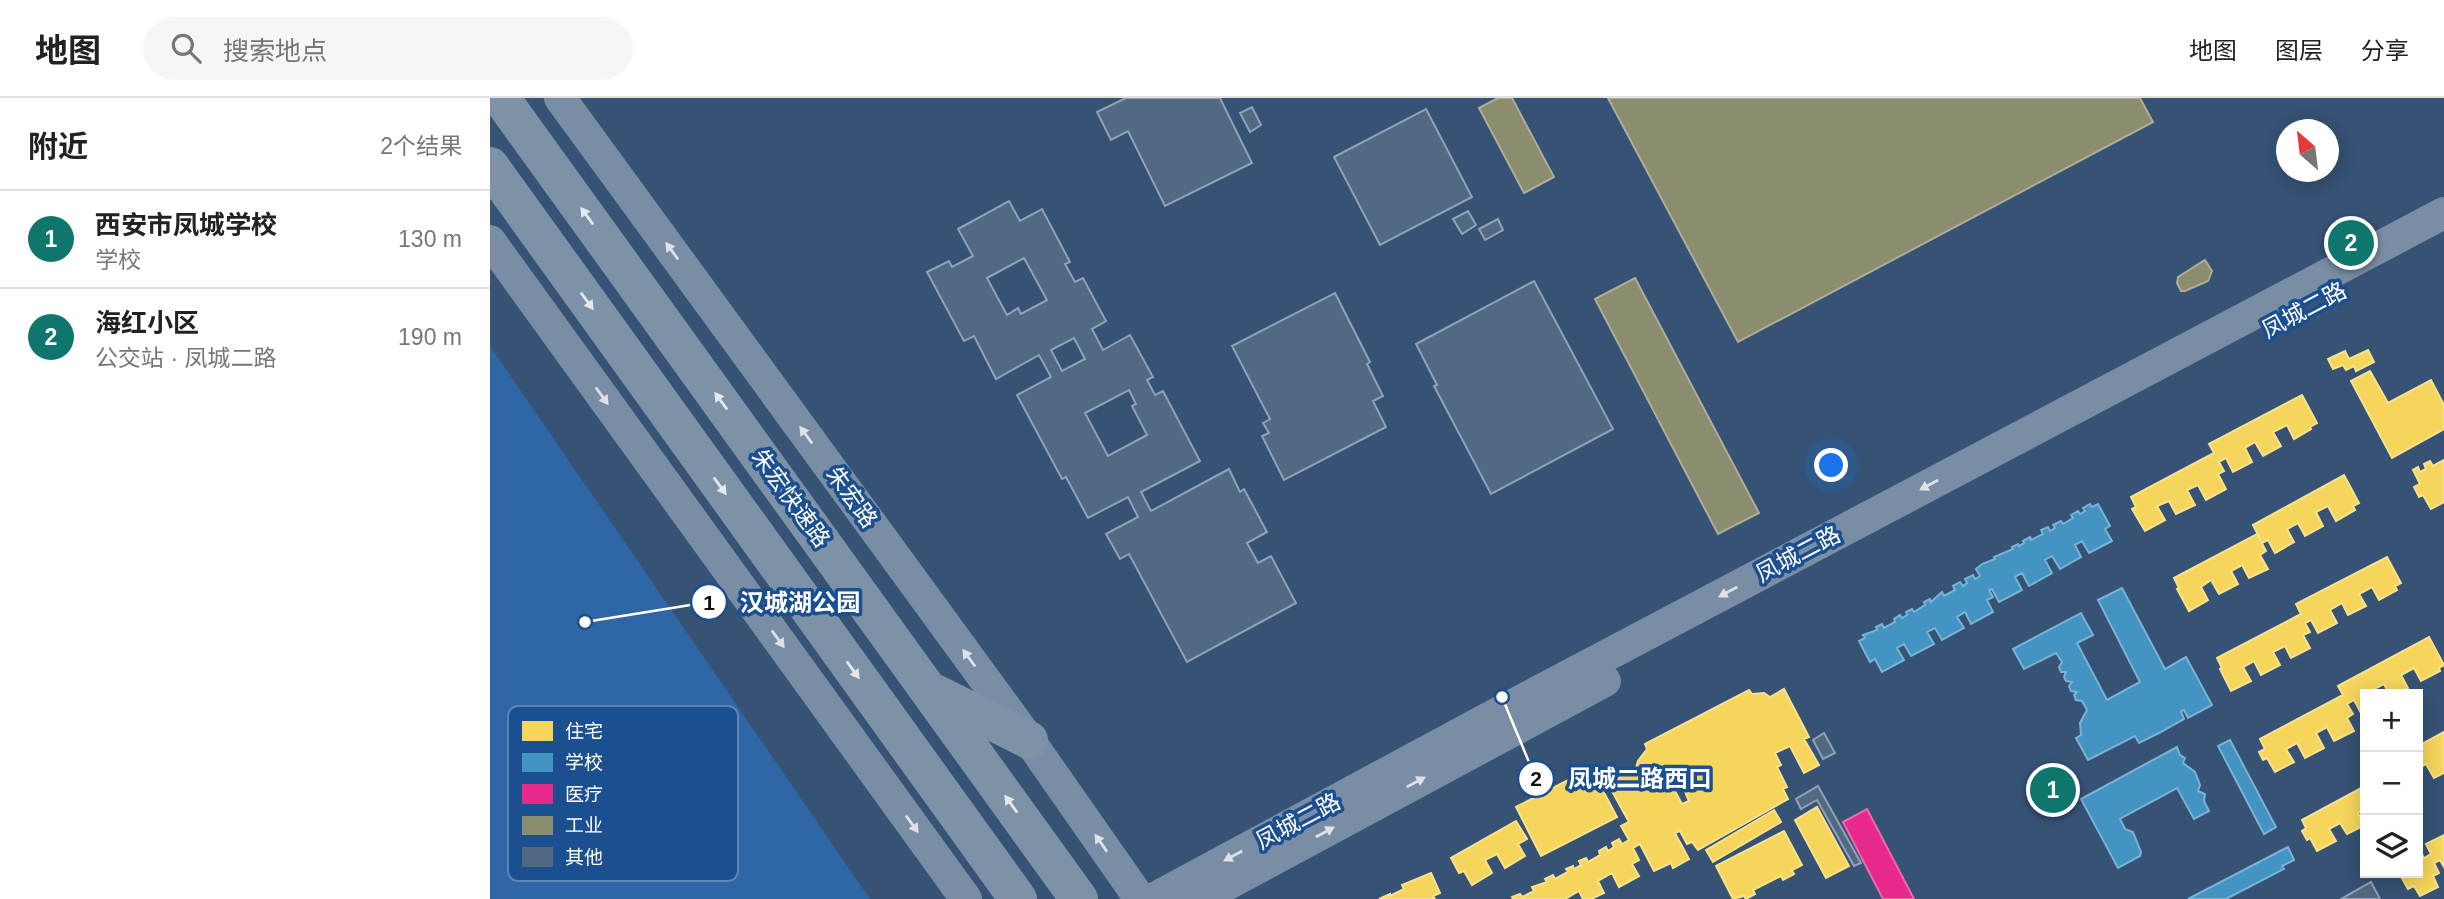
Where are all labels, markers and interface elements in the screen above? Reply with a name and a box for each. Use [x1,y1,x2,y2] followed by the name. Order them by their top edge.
[143,17,633,80] search box
[167,29,205,67] icon: search
[35,32,101,69] text: 地图
[223,36,327,66] text: 搜索地点
[2189,37,2237,64] text: 地图
[2275,37,2323,64] text: 图层
[2361,37,2409,64] text: 分享
[2276,119,2339,182] north arrow
[28,130,88,163] text: 附近
[380,133,462,159] text: 2个结果
[580,207,594,225] one-way arrow
[95,210,277,240] text: 西安市凤城学校
[2328,217,2374,269] pin: 2
[45,226,57,252] text: 1
[398,226,462,252] text: 130 m
[665,242,679,260] one-way arrow
[95,247,141,273] text: 学校
[2257,277,2351,343] street label: 凤城二路
[580,292,594,310] one-way arrow
[95,308,199,338] text: 海红小区
[45,324,57,350] text: 2
[398,324,462,350] text: 190 m
[95,345,276,371] text: 公交站 · 凤城二路
[595,387,609,405] one-way arrow
[713,392,728,410] one-way arrow
[799,425,813,444] one-way arrow
[747,444,835,552] street label: 朱宏快速路
[1814,448,1848,482] your location
[821,461,883,533] street label: 朱宏路
[713,477,727,495] one-way arrow
[1919,480,1939,491] one-way arrow
[1751,521,1845,587] street label: 凤城二路
[691,580,874,625] callout: 汉城湖公园
[1718,586,1738,597] one-way arrow
[740,589,860,616] text: 汉城湖公园
[703,591,715,614] text: 1
[771,630,786,648] one-way arrow
[962,649,976,667] one-way arrow
[846,661,860,679] one-way arrow
[2360,689,2423,878] map controls
[2360,689,2423,752] button: +
[508,706,738,881] legend
[565,721,603,742] text: 住宅
[565,752,603,773] text: 学校
[2360,752,2423,815] button: −
[1519,756,1726,801] callout: 凤城二路西口
[2030,764,2076,816] pin: 1
[1568,765,1712,792] text: 凤城二路西口
[1530,767,1542,790] text: 2
[1407,777,1427,789] one-way arrow
[565,784,603,805] text: 医疗
[1251,788,1345,854] street label: 凤城二路
[1004,795,1018,813] one-way arrow
[565,815,603,836] text: 工业
[905,815,919,833] one-way arrow
[2360,815,2423,878] button: layers
[1315,826,1335,838] one-way arrow
[1094,834,1108,852] one-way arrow
[565,847,603,868] text: 其他
[1223,850,1243,862] one-way arrow

